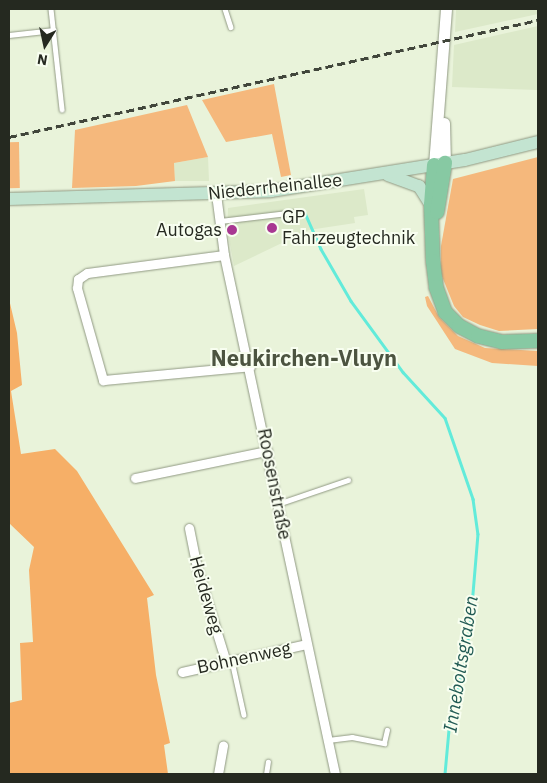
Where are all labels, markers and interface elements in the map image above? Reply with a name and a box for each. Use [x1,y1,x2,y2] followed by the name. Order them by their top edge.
[20,20,70,70] north arrow
[36,50,49,70] text: N
[207,169,343,205] street label: Niederrheinallee
[282,207,415,250] place label: GP Fahrzeugtechnik
[156,219,222,241] place label: Autogas
[266,222,278,234] marker: GP Fahrzeugtechnik
[226,224,238,236] marker: Autogas
[211,345,397,371] district label: Neukirchen-Vluyn
[253,427,295,541] street label: Roosenstraße
[185,553,227,637] street label: Heideweg
[439,594,483,734] water label: Inneboltsgraben
[195,638,293,678] street label: Bohnenweg

